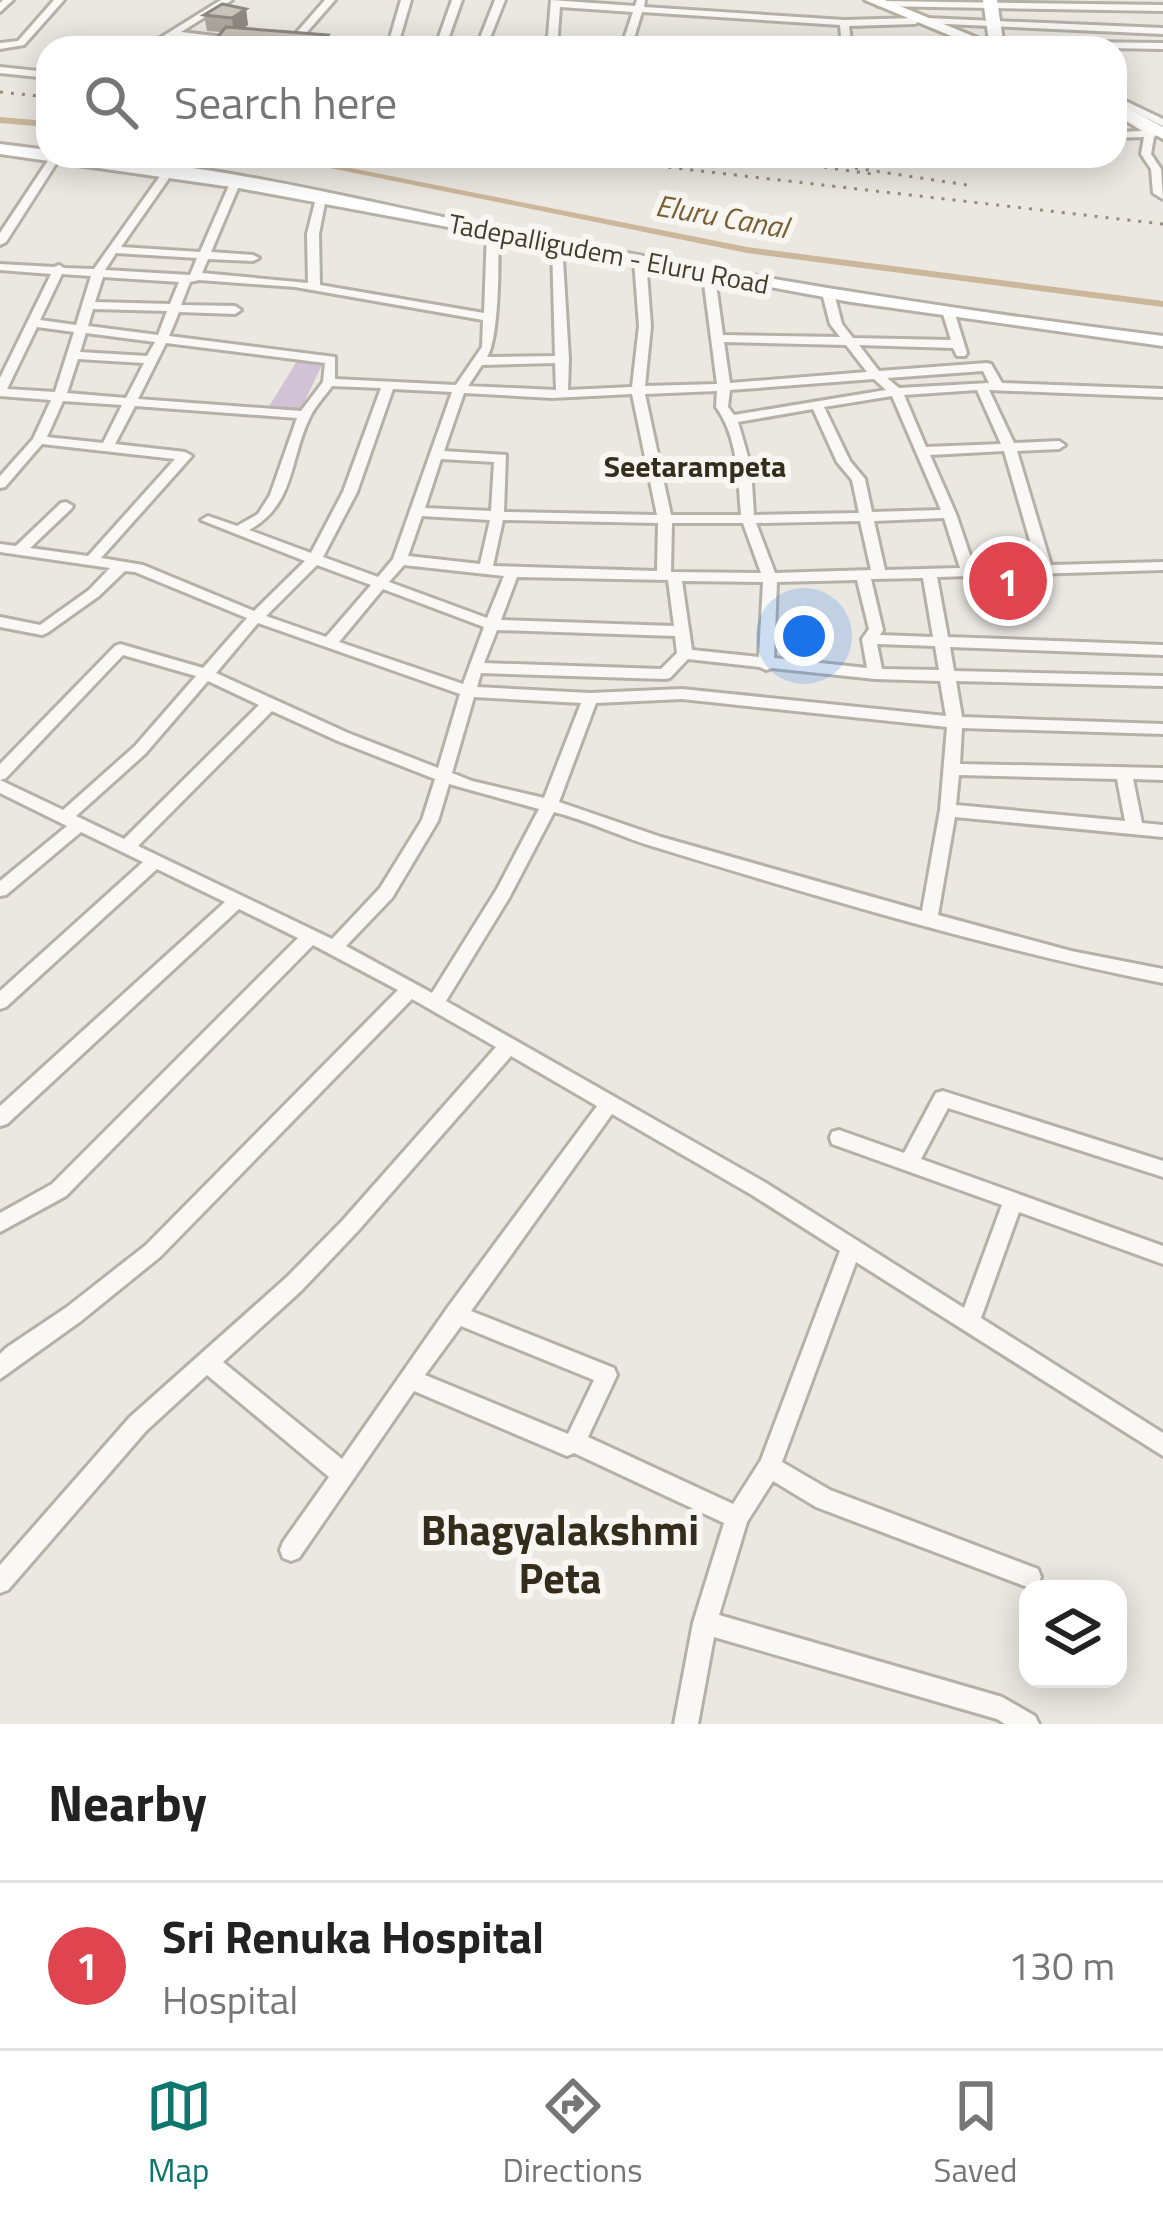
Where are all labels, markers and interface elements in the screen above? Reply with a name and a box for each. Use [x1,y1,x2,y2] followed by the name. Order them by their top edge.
[36,36,1127,168] search box
[174,68,397,136] text: Search here
[78,69,144,135] icon: search
[652,182,795,251] water label: Eluru Canal
[445,202,773,304] street label: Tadepalligudem - Eluru Road
[604,443,786,489] district label: Seetarampeta
[969,536,1047,626] pin: 1
[774,606,834,666] your location
[421,1497,699,1609] district label: Bhagyalakshmi Peta
[1019,1580,1127,1688] map controls
[1019,1580,1127,1688] button: layers
[48,1763,207,1841] text: Nearby
[162,1902,544,1970] text: Sri Renuka Hospital
[76,1936,98,1995] text: 1
[1008,1936,1115,1995] text: 130 m
[162,1970,298,2029] text: Hospital
[146,2073,212,2195] tab: Map
[503,2073,643,2195] tab: Directions
[934,2073,1017,2195] tab: Saved

